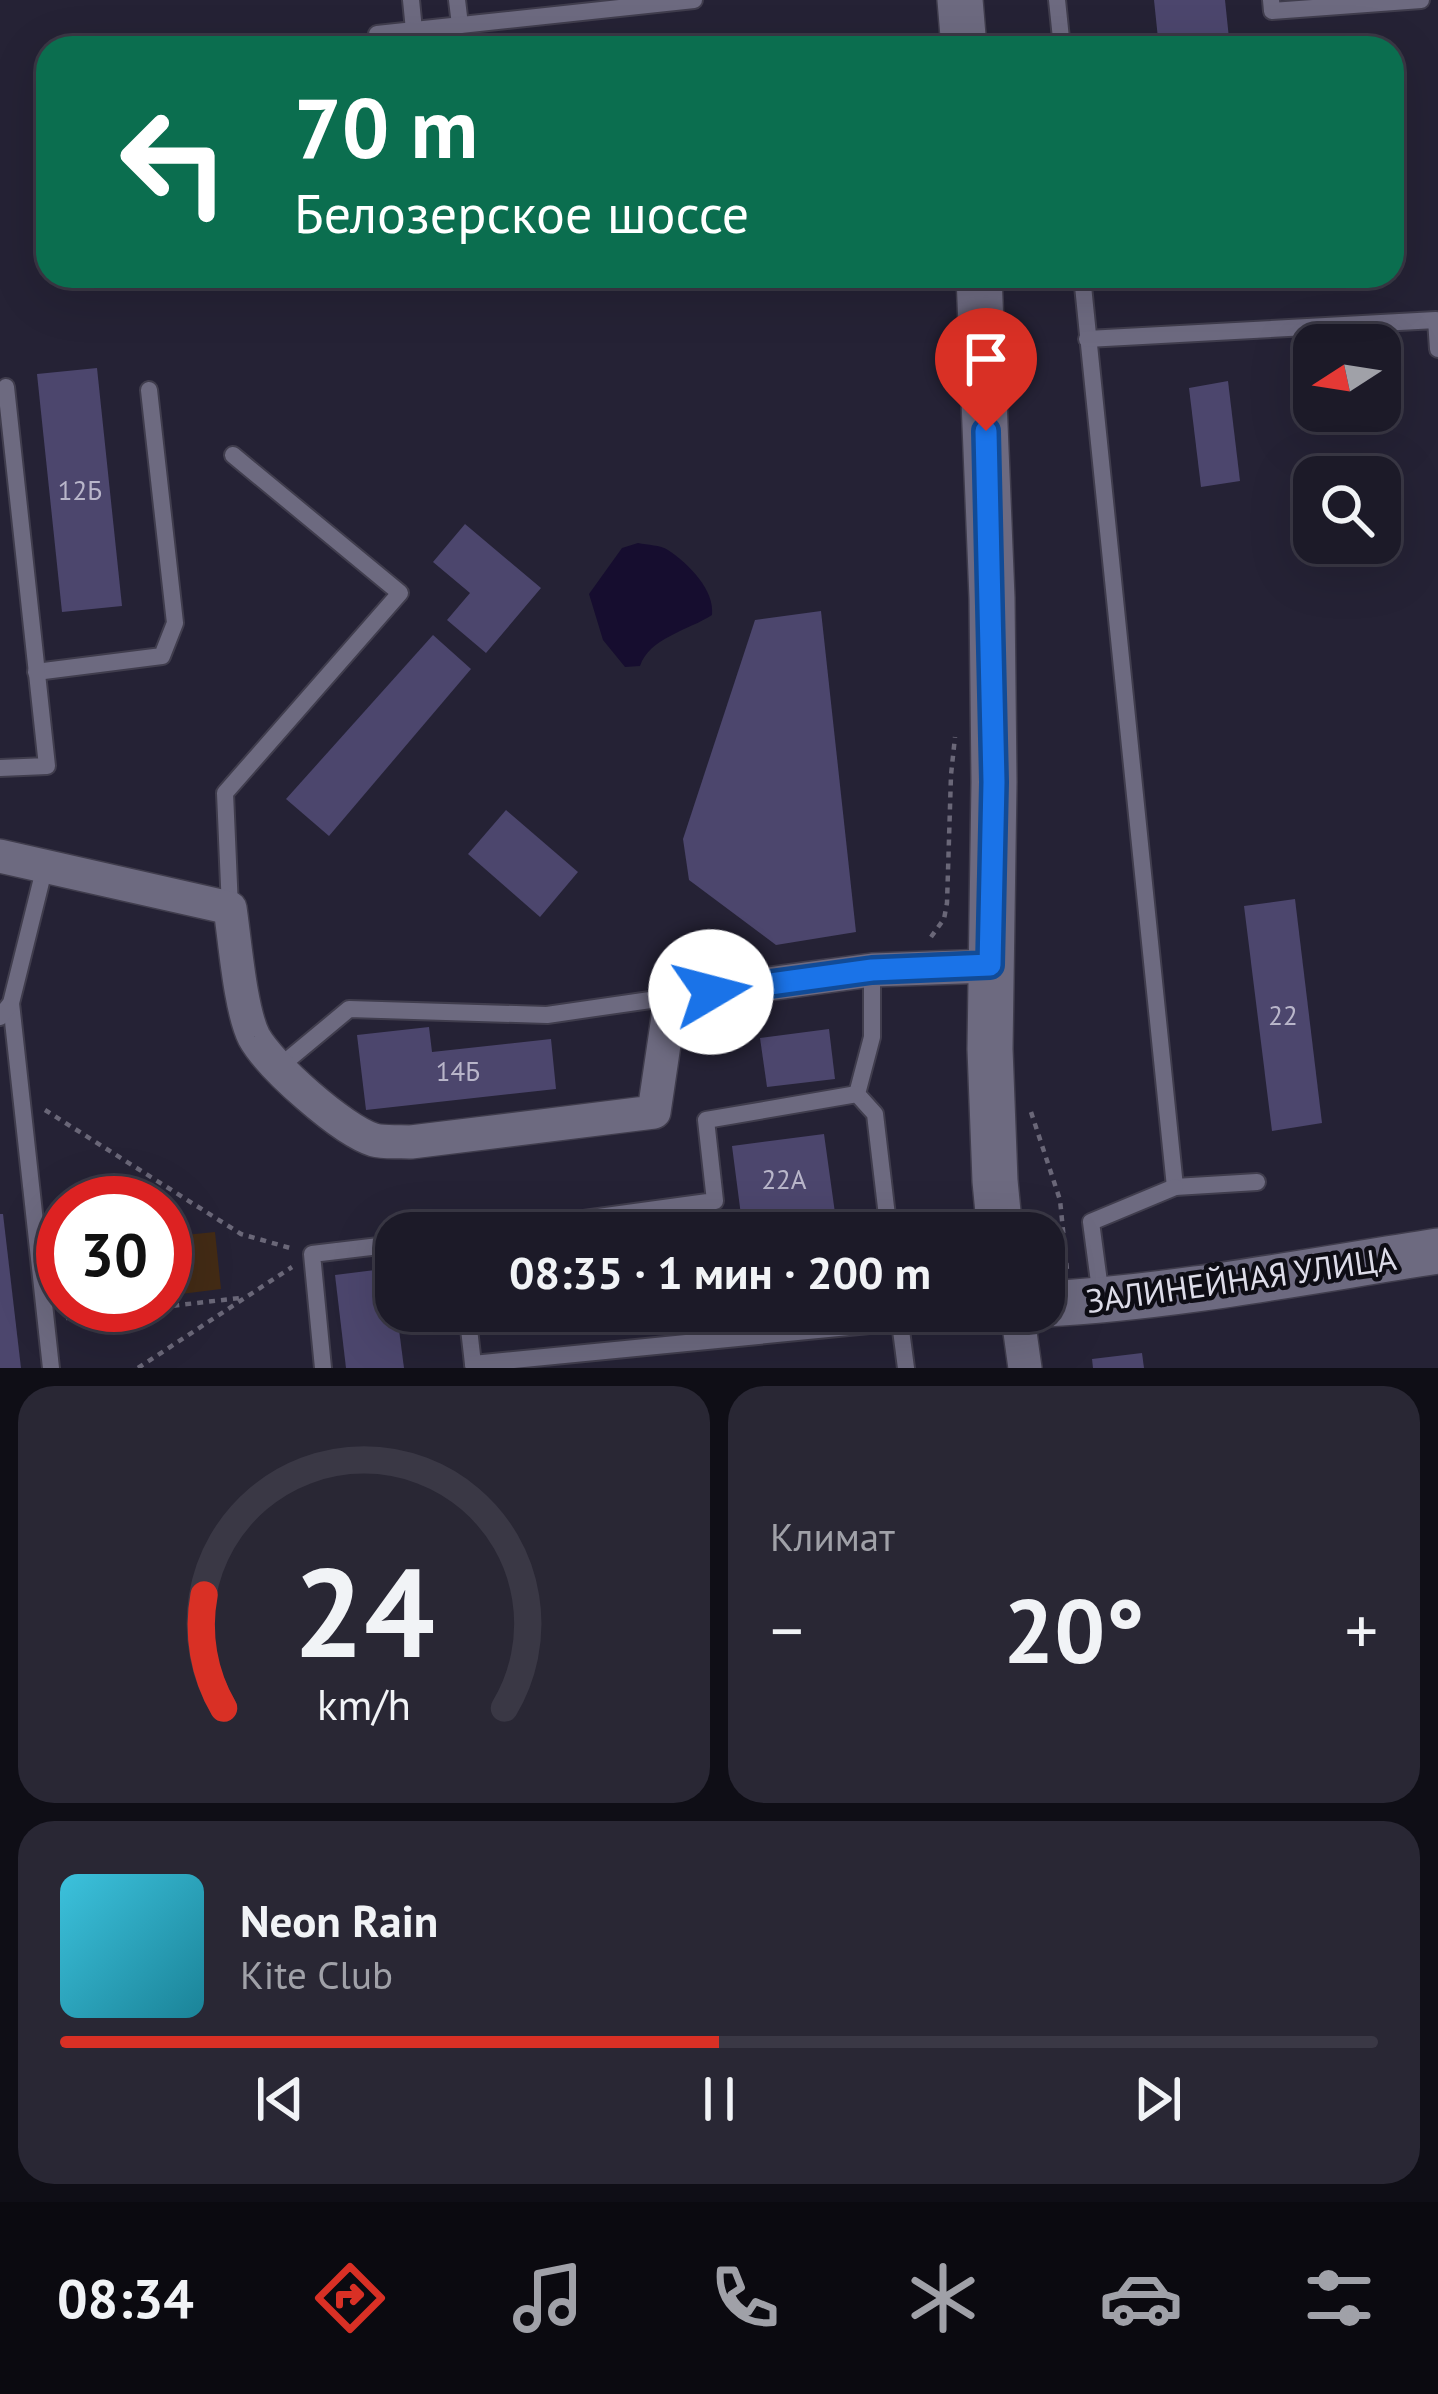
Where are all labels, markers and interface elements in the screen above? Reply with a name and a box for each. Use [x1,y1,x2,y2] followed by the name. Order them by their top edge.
[294,72,478,181] text: 70 m
[96,84,252,240] icon: left
[294,178,749,248] text: Белозерское шоссе
[935,308,1037,431] pin
[1293,324,1401,432] north arrow
[1293,324,1401,564] map controls
[953,326,1019,392] icon: arrive
[1293,456,1401,564] button: search
[58,473,102,507] house number: 12Б
[648,929,774,1055] position arrow
[1268,998,1298,1032] house number: 22
[436,1054,480,1088] house number: 14Б
[761,1162,807,1196] house number: 22А
[36,1176,192,1332] speed limit sign: 30
[1083,1236,1400,1322] street label: ЗАЛИНЕЙНАЯ УЛИЦА
[509,1243,931,1301] text: 08:35 · 1 мин · 200 m
[770,1511,895,1562] text: Климат
[293,1530,435,1691] text: 24
[1003,1571,1145,1688] text: 20°
[770,1587,803,1672] text: −
[1345,1587,1378,1672] text: +
[317,1675,411,1731] text: km/h
[240,1891,438,1949] text: Neon Rain
[240,1949,393,2000] text: Kite Club
[247,2066,313,2132] icon: previous
[686,2066,752,2132] icon: pause
[1125,2066,1191,2132] icon: next
[308,2256,392,2340] icon: directions
[506,2256,590,2340] icon: music
[703,2256,787,2340] icon: phone
[901,2256,985,2340] icon: climate
[1099,2256,1183,2340] icon: car
[1297,2256,1381,2340] icon: filters
[57,2263,194,2333] text: 08:34

